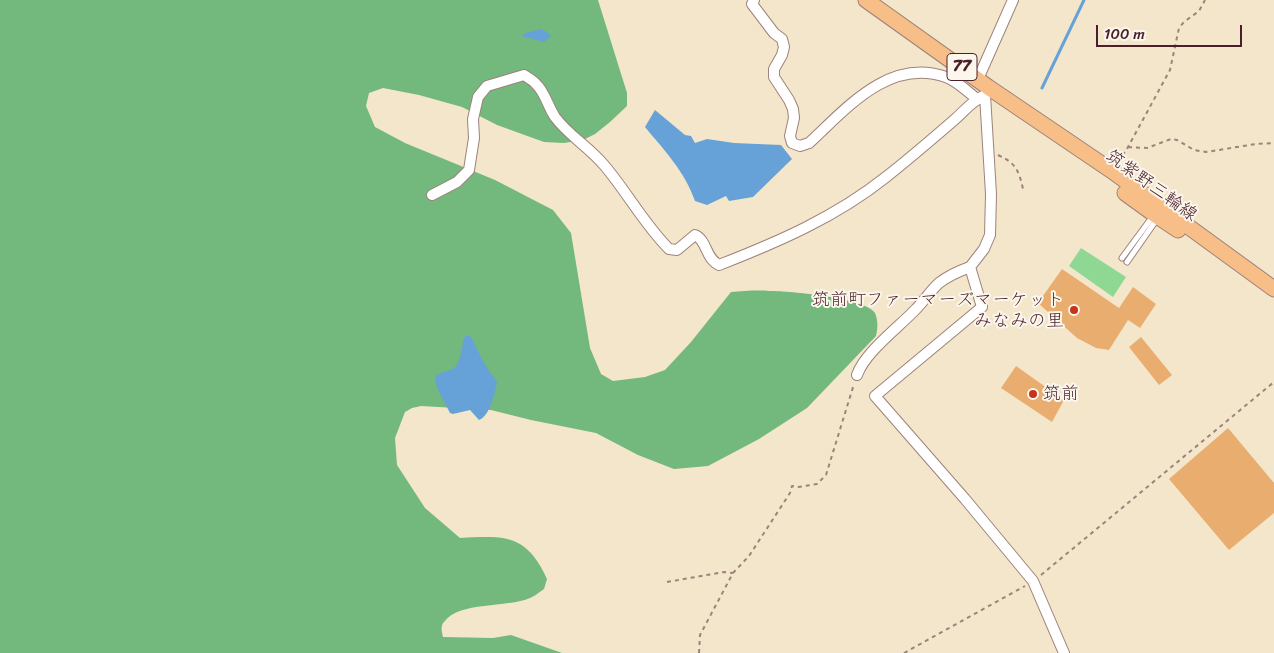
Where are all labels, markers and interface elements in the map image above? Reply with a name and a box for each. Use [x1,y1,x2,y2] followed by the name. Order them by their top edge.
[1099,15,1245,47] scale bar
[1104,21,1145,47] text: 100 m
[947,54,977,80] road number: 77
[1101,146,1201,226] street label: 筑紫野三輪線
[812,289,1064,332] place label: 筑前町ファーマーズマーケット みなみの里
[1068,304,1080,316] marker: 筑前町ファーマーズマーケット みなみの里
[1043,383,1079,405] place label: 筑前
[1027,388,1039,400] marker: 筑前

